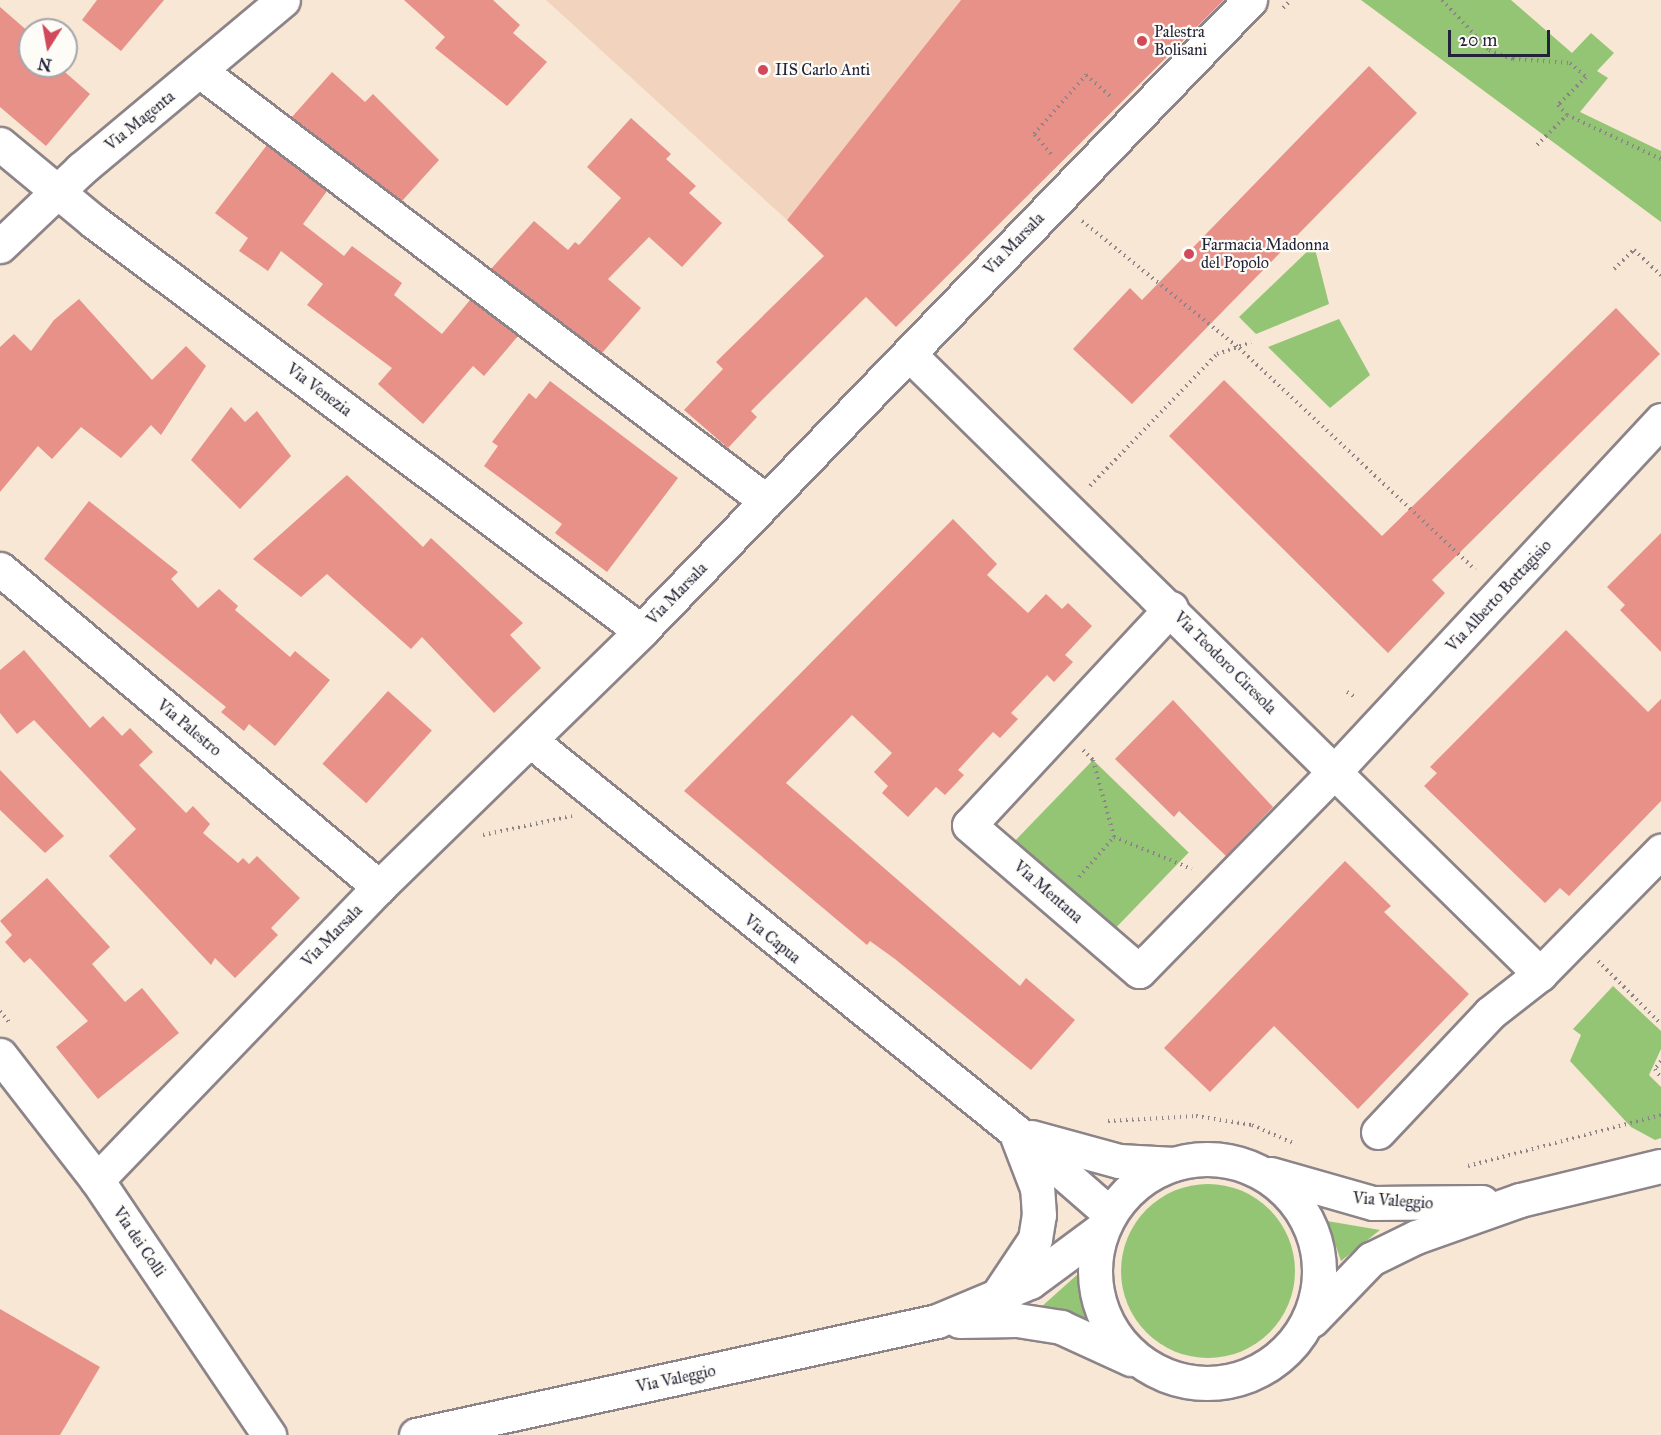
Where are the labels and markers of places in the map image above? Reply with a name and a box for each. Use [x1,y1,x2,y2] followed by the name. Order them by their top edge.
[1154,22,1207,60] place label: Palestra Bolisani
[1135,34,1149,48] marker: Palestra Bolisani
[775,60,870,80] place label: IIS Carlo Anti
[756,63,770,77] marker: IIS Carlo Anti
[1201,235,1329,273] place label: Farmacia Madonna del Popolo
[1182,247,1196,261] marker: Farmacia Madonna del Popolo

